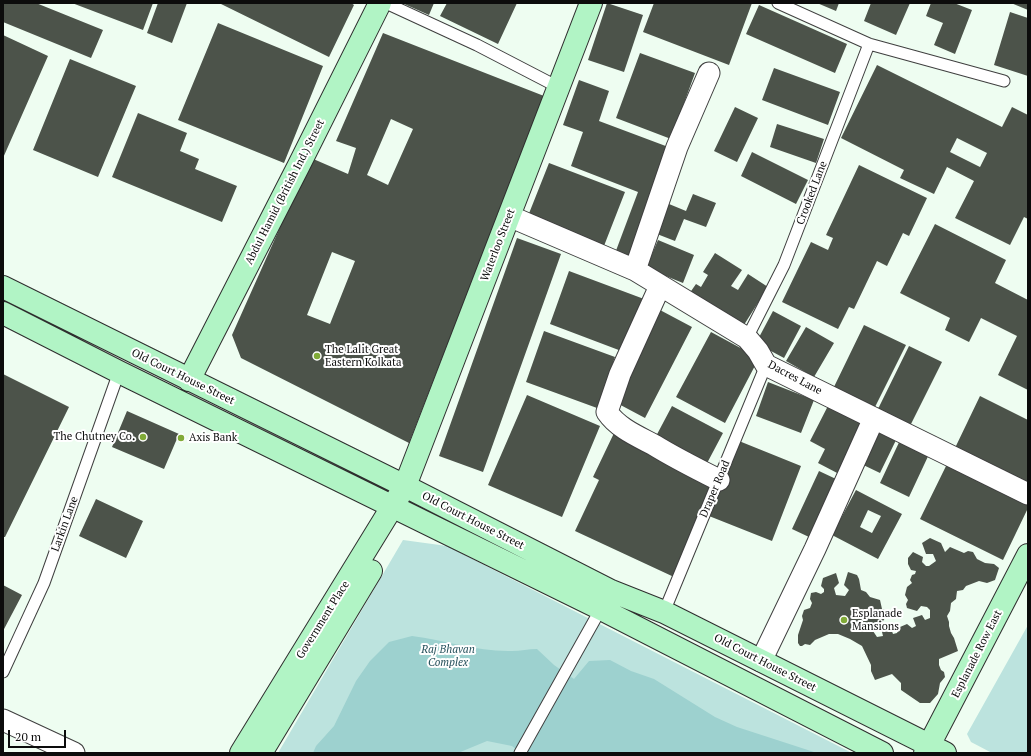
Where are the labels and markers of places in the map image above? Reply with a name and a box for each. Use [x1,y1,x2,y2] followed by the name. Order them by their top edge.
[325,343,402,369] place label: The Lalit Great Eastern Kolkata
[312,351,322,361] marker: The Lalit Great Eastern Kolkata
[54,430,135,444] place label: The Chutney Co.
[189,431,237,445] place label: Axis Bank
[138,432,148,442] marker: The Chutney Co.
[176,433,186,443] marker: Axis Bank
[852,607,902,633] place label: Esplanade Mansions
[839,615,849,625] marker: Esplanade Mansions

